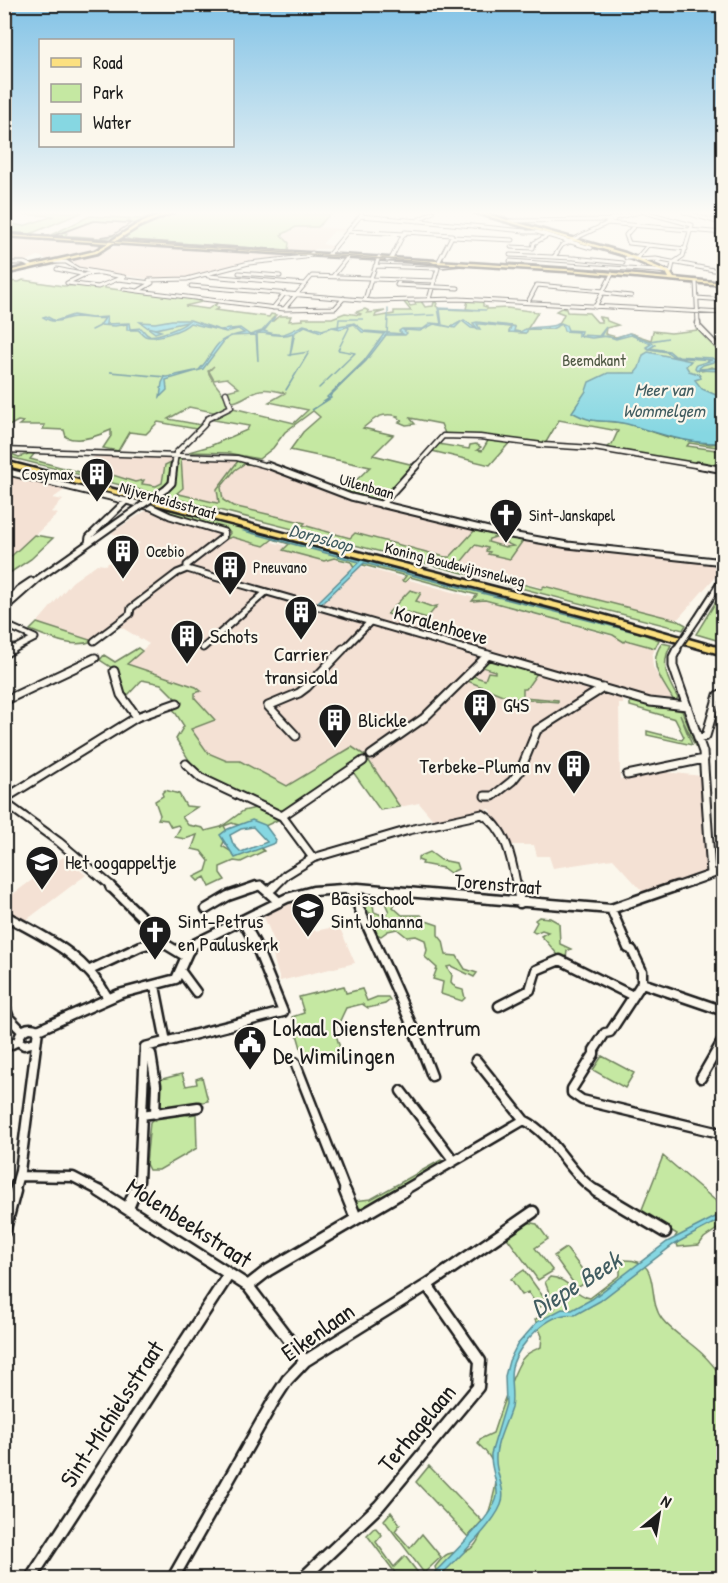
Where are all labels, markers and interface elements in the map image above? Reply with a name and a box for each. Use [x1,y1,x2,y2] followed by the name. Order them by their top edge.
[39,39,234,147] legend
[93,50,123,75] text: Road
[93,80,124,105] text: Park
[93,110,131,135] text: Water
[562,349,626,371] park label: Beemdkant
[623,377,706,423] water label: Meer van Wommelgem
[79,456,115,503] building icon: Cosymax
[22,463,74,485] place label: Cosymax
[337,468,397,504] street label: Uilenbaan
[117,476,219,524] street label: Nijverheidsstraat
[488,497,524,544] church icon: Sint-Janskapel
[529,504,616,526] place label: Sint-Janskapel
[287,517,357,558] water label: Dorpsloop
[105,533,141,580] building icon: Ocebio
[382,536,528,592] street label: Koning Boudewijnsnelweg
[146,540,185,562] place label: Ocebio
[212,549,248,596] building icon: Pneuvano
[253,556,308,578] place label: Pneuvano
[283,594,319,641] building icon: Carrier transicold
[391,598,491,651] street label: Koralenhoeve
[169,618,205,665] building icon: Schots
[210,622,258,649] place label: Schots
[265,640,337,690] place label: Carrier transicold
[462,687,498,734] building icon: G4S
[503,691,529,718] place label: G4S
[317,702,353,749] building icon: Blickle
[358,706,407,733] place label: Blickle
[556,748,592,795] building icon: Terbeke-Pluma nv
[419,752,551,779] place label: Terbeke-Pluma nv
[24,844,60,891] school or university icon: Het oogappeltje
[65,848,177,875] place label: Het oogappeltje
[454,866,544,901] street label: Torenstraat
[331,884,423,934] place label: Basisschool Sint Johanna
[290,891,326,938] school or university icon: Basisschool Sint Johanna
[178,907,278,957] place label: Sint-Petrus en Pauluskerk
[137,914,173,961] church icon: Sint-Petrus en Pauluskerk
[273,1011,480,1071] place label: Lokaal Dienstencentrum De Wimilingen
[232,1024,268,1071] public building icon: Lokaal Dienstencentrum De Wimilingen
[121,1170,259,1275] street label: Molenbeekstraat
[524,1241,630,1326] water label: Diepe Beek
[274,1294,360,1368] street label: Eikenlaan
[52,1333,171,1493] street label: Sint-Michielsstraat
[370,1377,462,1478] street label: Terhagelaan
[629,1484,689,1544] north arrow
[657,1489,676,1513] text: N

